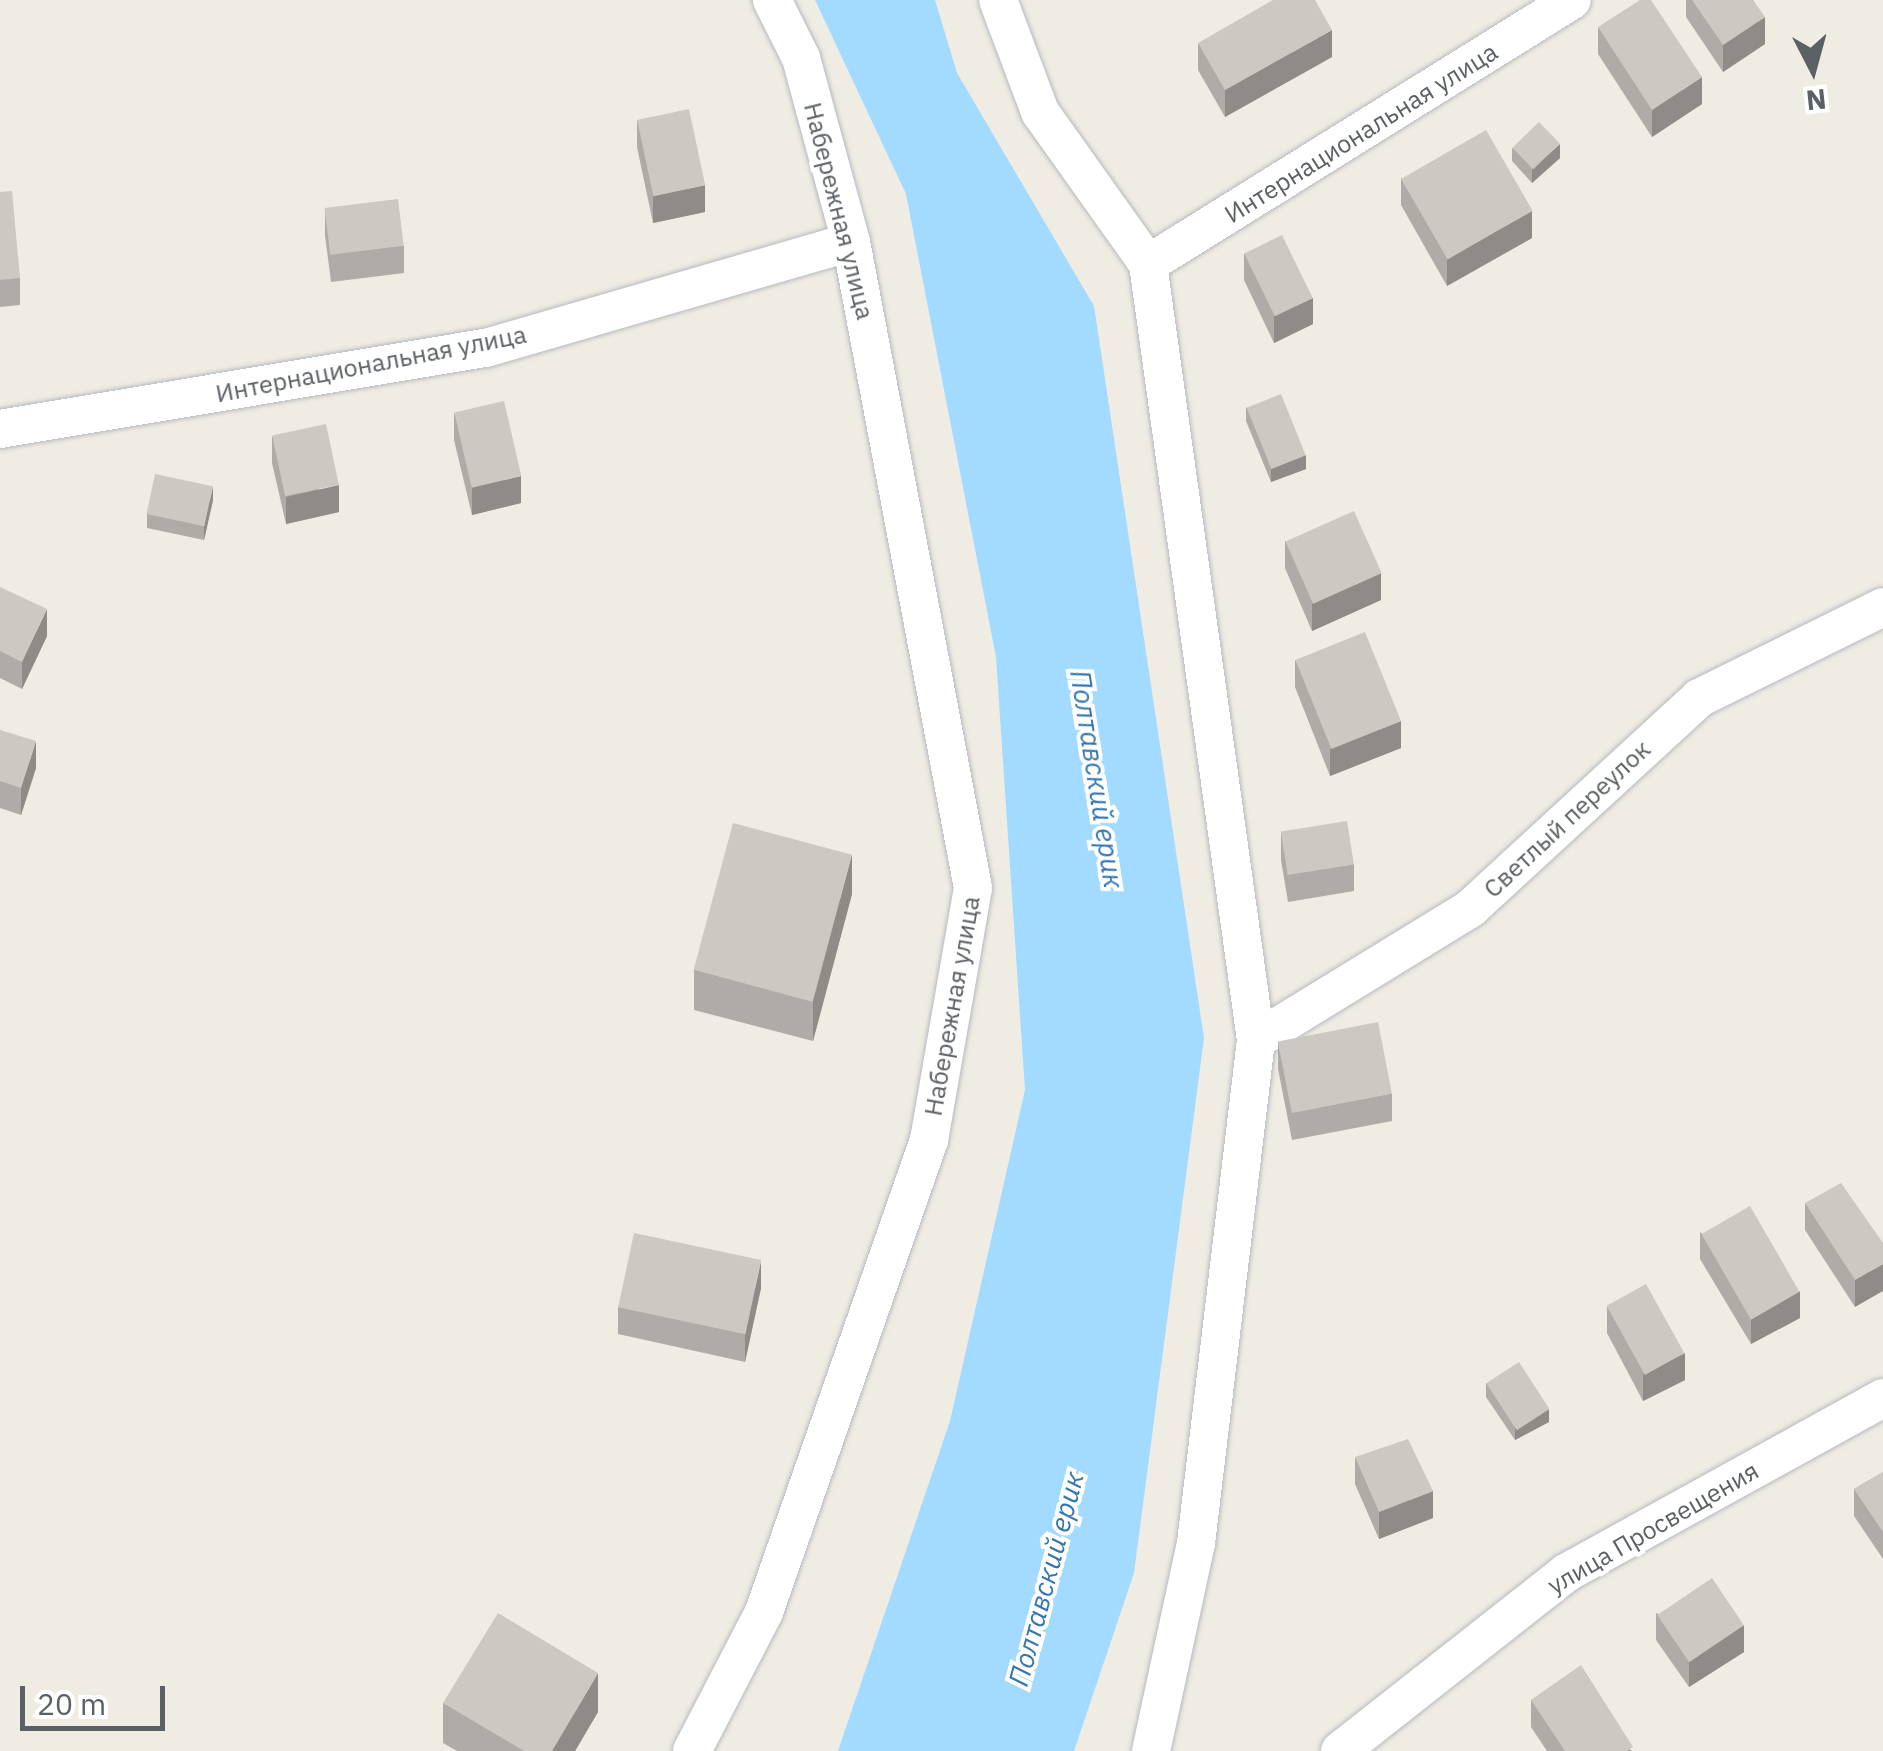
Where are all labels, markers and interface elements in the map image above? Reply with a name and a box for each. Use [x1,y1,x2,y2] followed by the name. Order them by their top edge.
[1763,20,1863,120] north arrow
[1219,37,1503,229] street label: Интернациональная улица
[1804,81,1828,120] text: N
[798,99,880,323] street label: Набережная улица
[213,319,529,409] street label: Интернациональная улица
[1063,668,1131,890] water label: Полтавский ерик
[1477,734,1657,904] street label: Светлый переулок
[918,894,986,1118] street label: Набережная улица
[1542,1455,1764,1601] street label: улица Просвещения
[1001,1468,1091,1690] water label: Полтавский ерик
[25,1666,170,1728] scale bar
[37,1684,106,1723] text: 20 m

